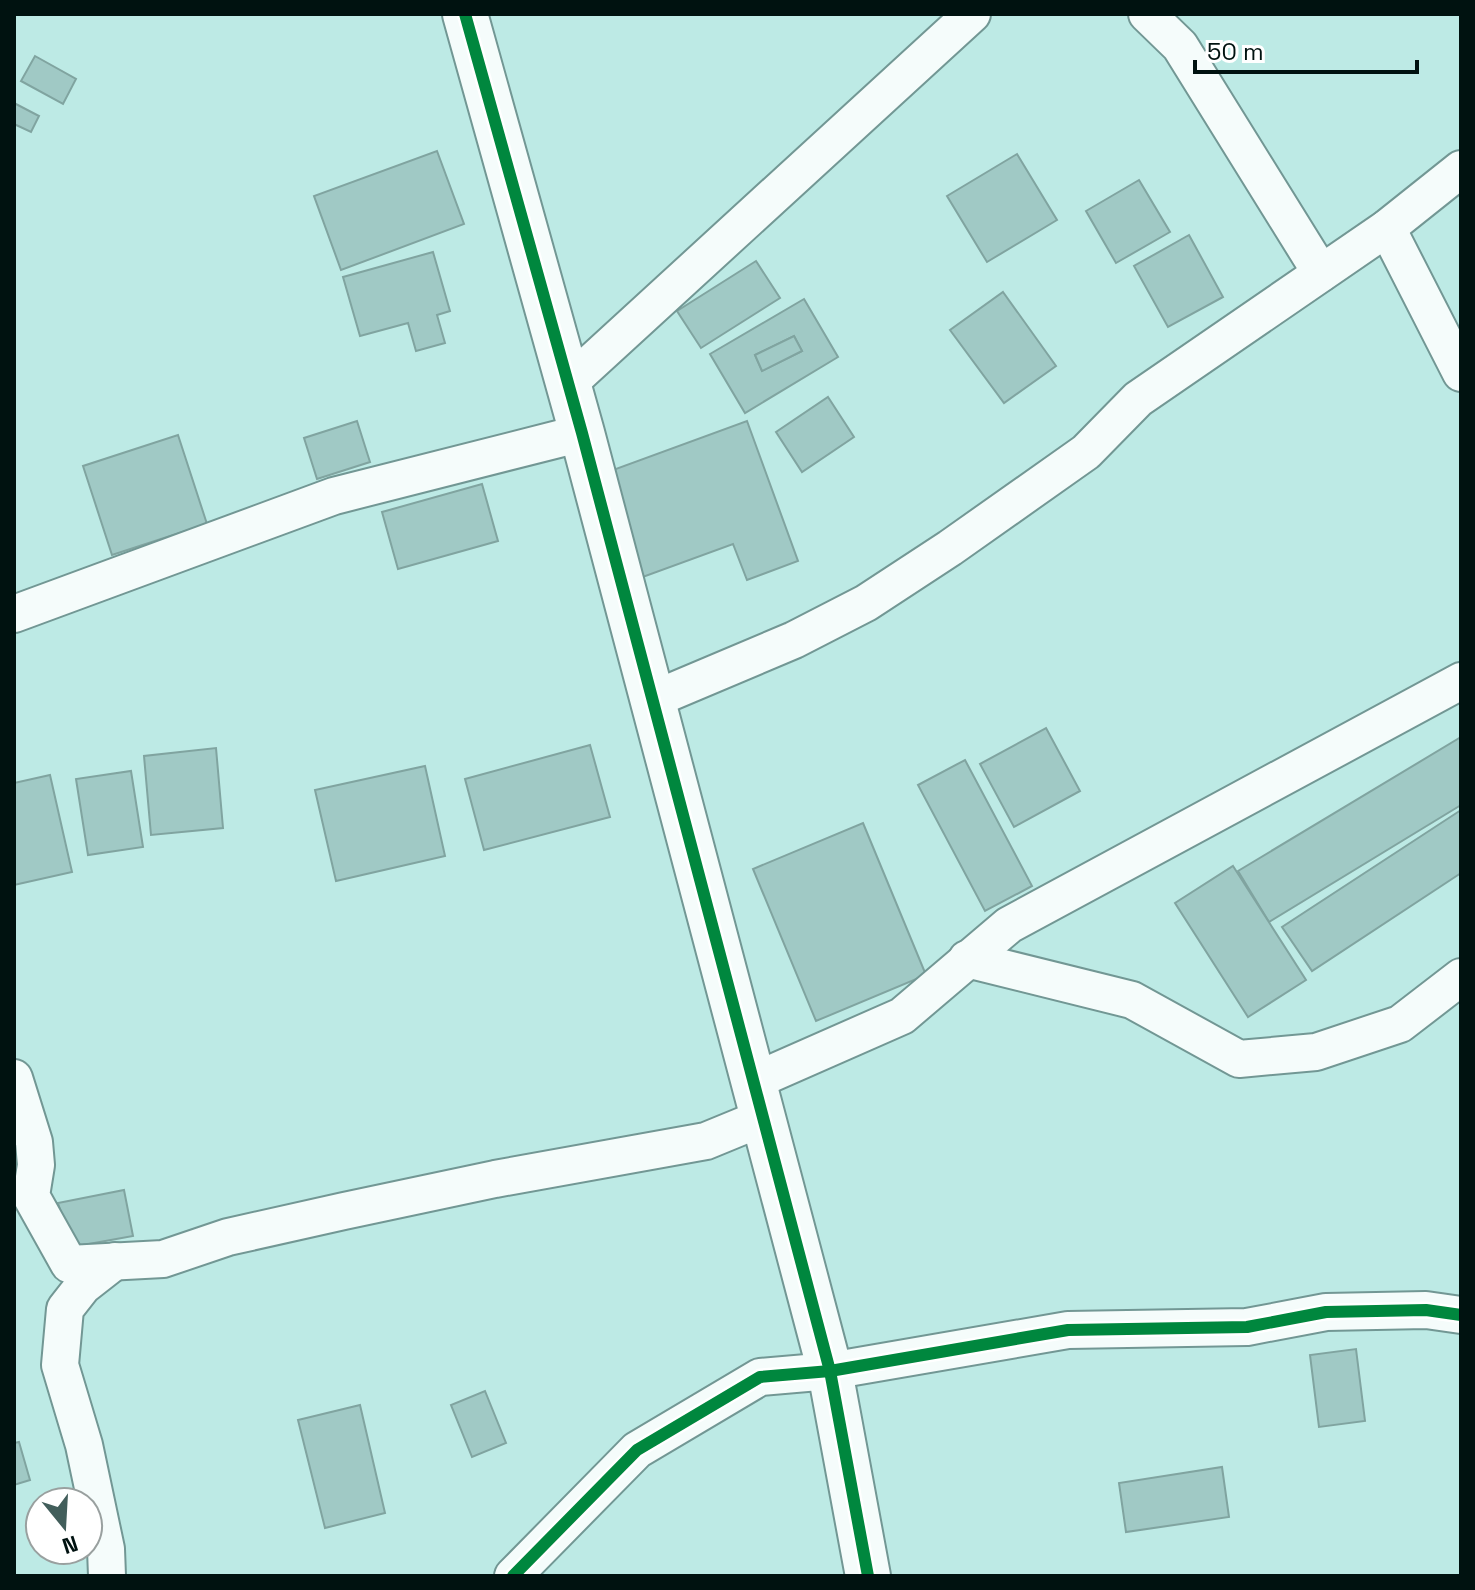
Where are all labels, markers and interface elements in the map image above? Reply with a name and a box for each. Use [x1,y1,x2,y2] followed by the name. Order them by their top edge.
[1195,24,1417,74] scale bar
[1207,36,1264,67] text: 50 m
[24,1486,104,1566] north arrow
[59,1529,82,1561] text: N

